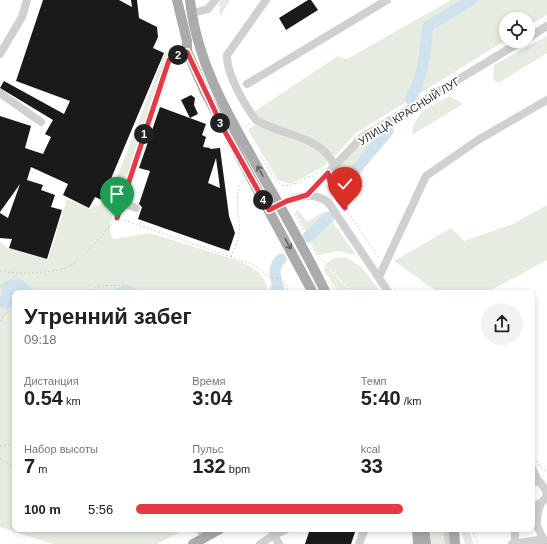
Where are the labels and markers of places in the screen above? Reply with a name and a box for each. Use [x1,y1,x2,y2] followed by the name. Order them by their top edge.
[168,45,188,65] pin: 2
[210,113,230,133] pin: 3
[134,124,154,144] pin: 1
[328,167,362,208] pin
[100,177,134,218] pin
[253,190,273,210] pin: 4

